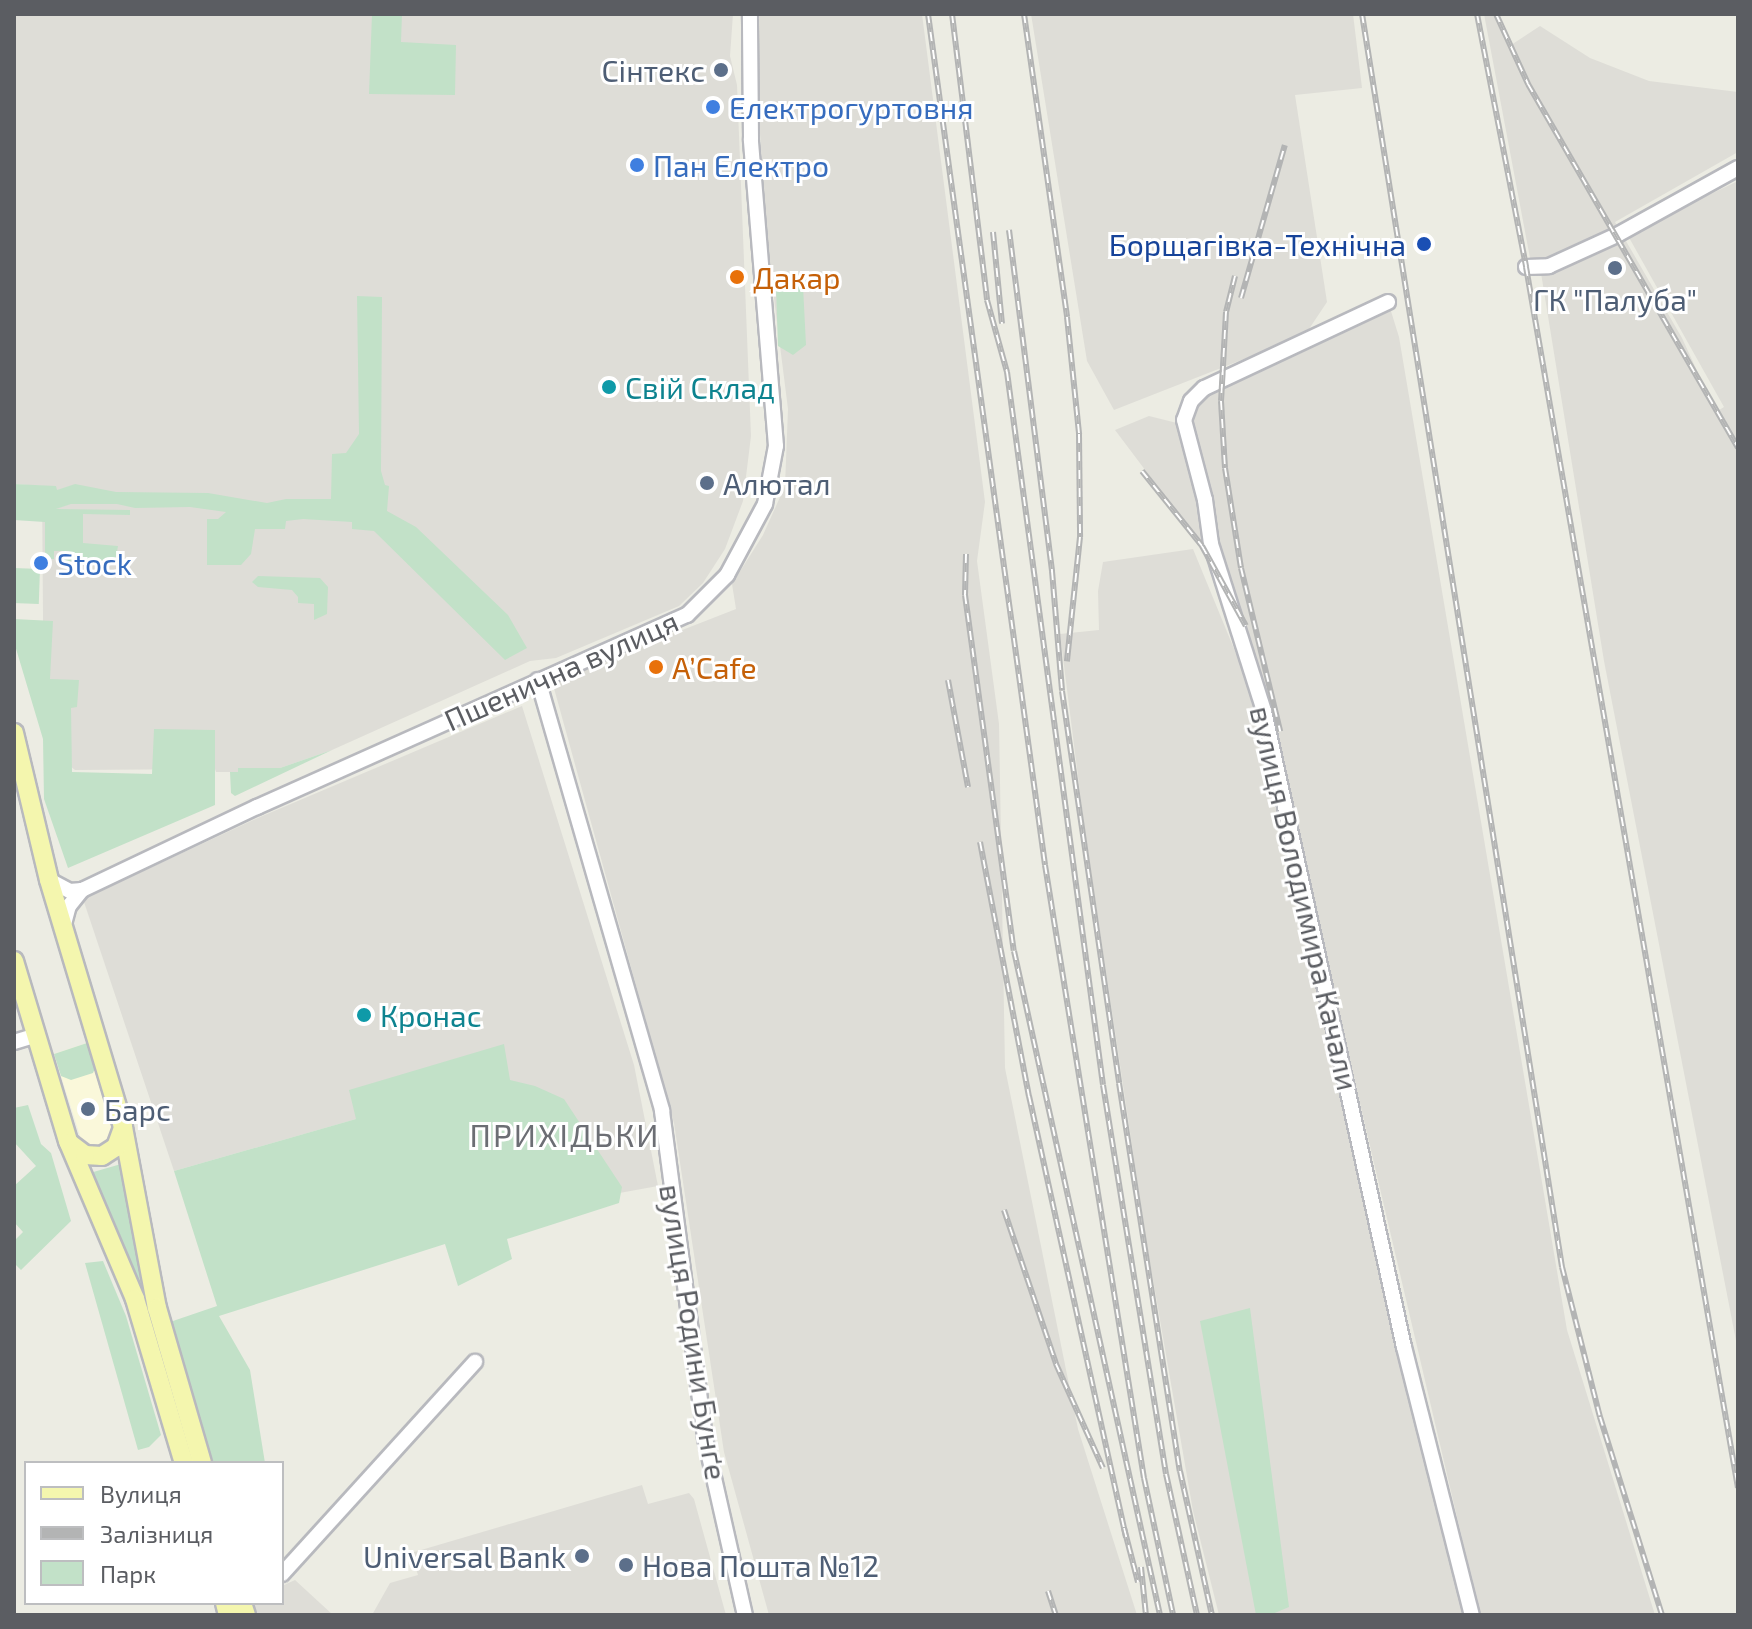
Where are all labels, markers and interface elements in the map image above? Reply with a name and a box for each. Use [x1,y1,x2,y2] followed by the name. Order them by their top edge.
[602,52,705,88] place label: Сінтекс
[712,61,730,79] marker: Сінтекс
[729,89,974,125] place label: Електрогуртовня
[704,98,722,116] marker: Електрогуртовня
[653,147,829,183] place label: Пан Електро
[628,156,646,174] marker: Пан Електро
[1109,226,1406,262] place label: Борщагівка-Технічна
[1413,233,1435,255] marker: Борщагівка-Технічна
[753,259,840,295] place label: Дакар
[1606,259,1624,277] marker: ГК "Палуба"
[728,268,746,286] marker: Дакар
[1533,281,1697,317] place label: ГК "Палуба"
[625,369,775,405] place label: Свій Склад
[600,378,618,396] marker: Свій Склад
[723,465,830,501] place label: Алютал
[698,474,716,492] marker: Алютал
[57,545,132,581] place label: Stock
[32,554,50,572] marker: Stock
[439,602,683,738] street label: Пшенична вулиця
[672,649,757,685] place label: A’Cafe
[647,658,665,676] marker: A’Cafe
[1243,702,1367,1094] street label: вулиця Володимира Качали
[380,997,481,1033] place label: Кронас
[355,1006,373,1024] marker: Кронас
[104,1091,171,1127] place label: Барс
[79,1100,97,1118] marker: Барс
[470,1115,660,1153] district label: ПРИХІДЬКИ
[653,1182,735,1482] street label: вулиця Родини Бунґе
[24,1461,284,1605] legend
[100,1479,182,1508] text: Вулиця
[100,1519,213,1548] text: Залізниця
[362,1538,566,1574] place label: Universal Bank
[573,1547,591,1565] marker: Universal Bank
[642,1547,879,1583] place label: Нова Пошта №12
[617,1556,635,1574] marker: Нова Пошта №12
[100,1559,156,1588] text: Парк

